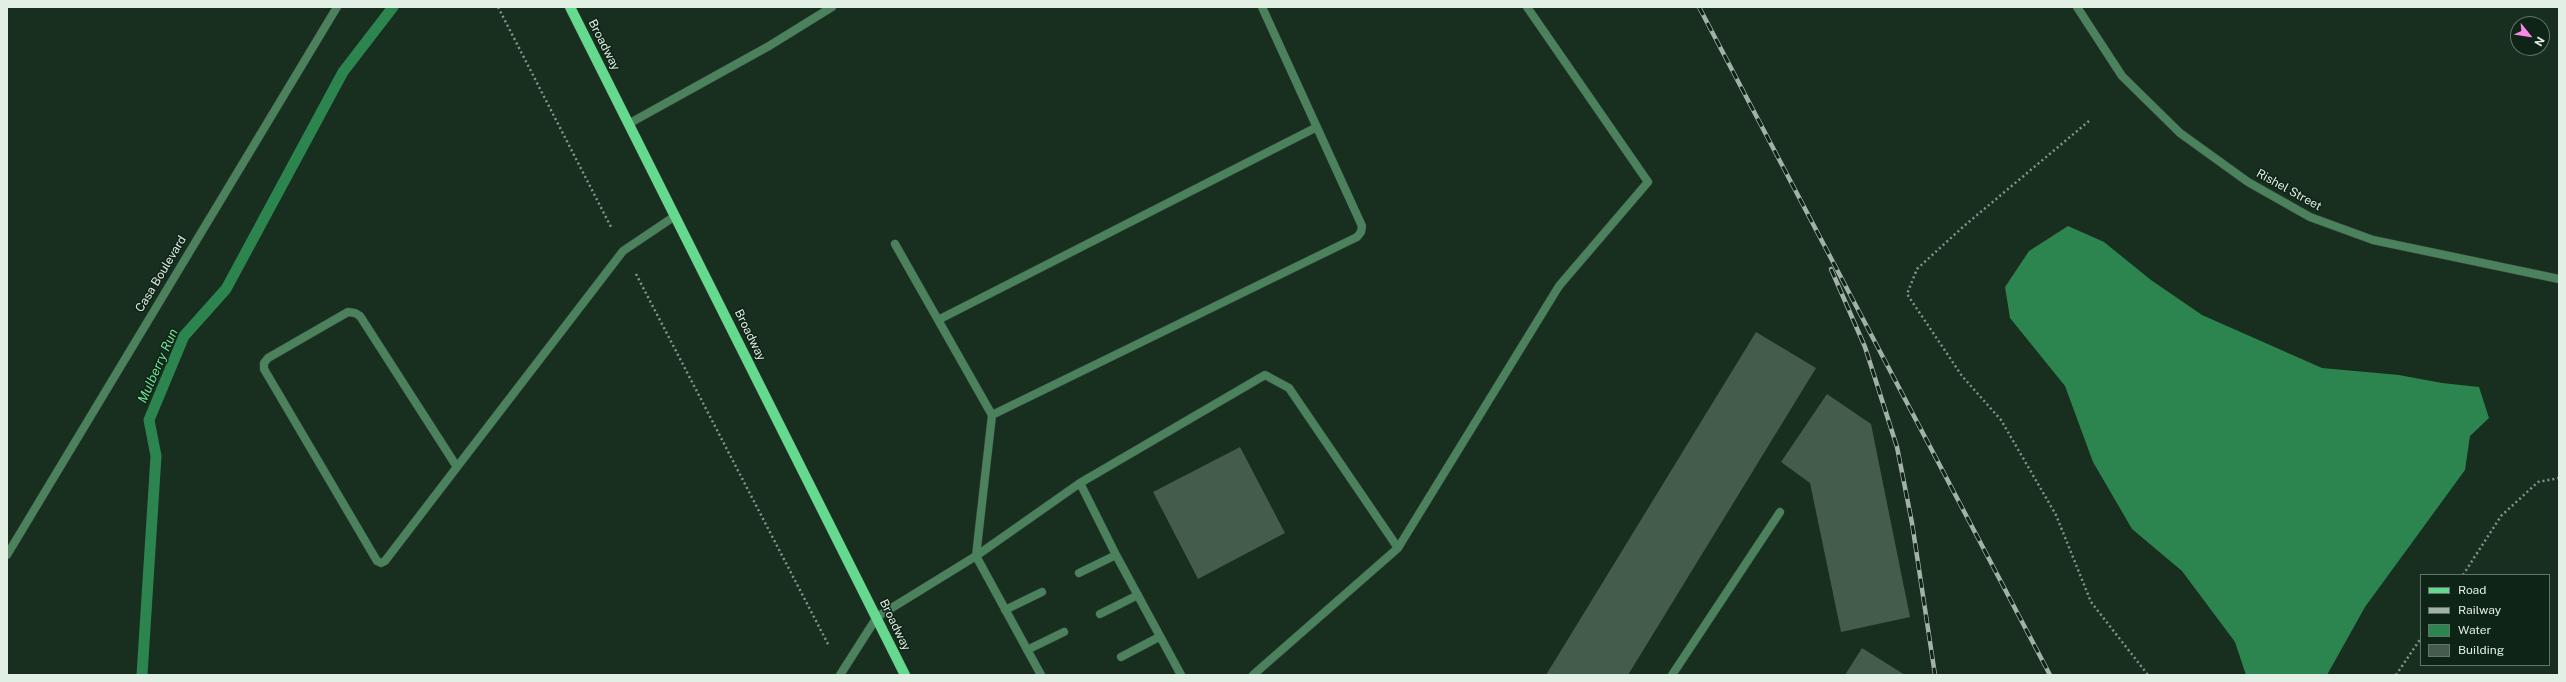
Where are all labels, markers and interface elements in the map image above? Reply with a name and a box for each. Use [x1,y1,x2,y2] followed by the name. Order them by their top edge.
[2510,16,2550,56] north arrow
[585,17,623,73] street label: Broadway
[2532,35,2547,48] text: N
[2254,166,2324,214] street label: Rishel Street
[133,233,189,315] street label: Casa Boulevard
[731,307,769,363] street label: Broadway
[135,326,181,406] water label: Mulberry Run
[2420,574,2550,666] legend
[2458,583,2486,597] text: Road
[876,597,914,653] street label: Broadway
[2458,603,2501,617] text: Railway
[2458,623,2491,637] text: Water
[2458,643,2504,657] text: Building

